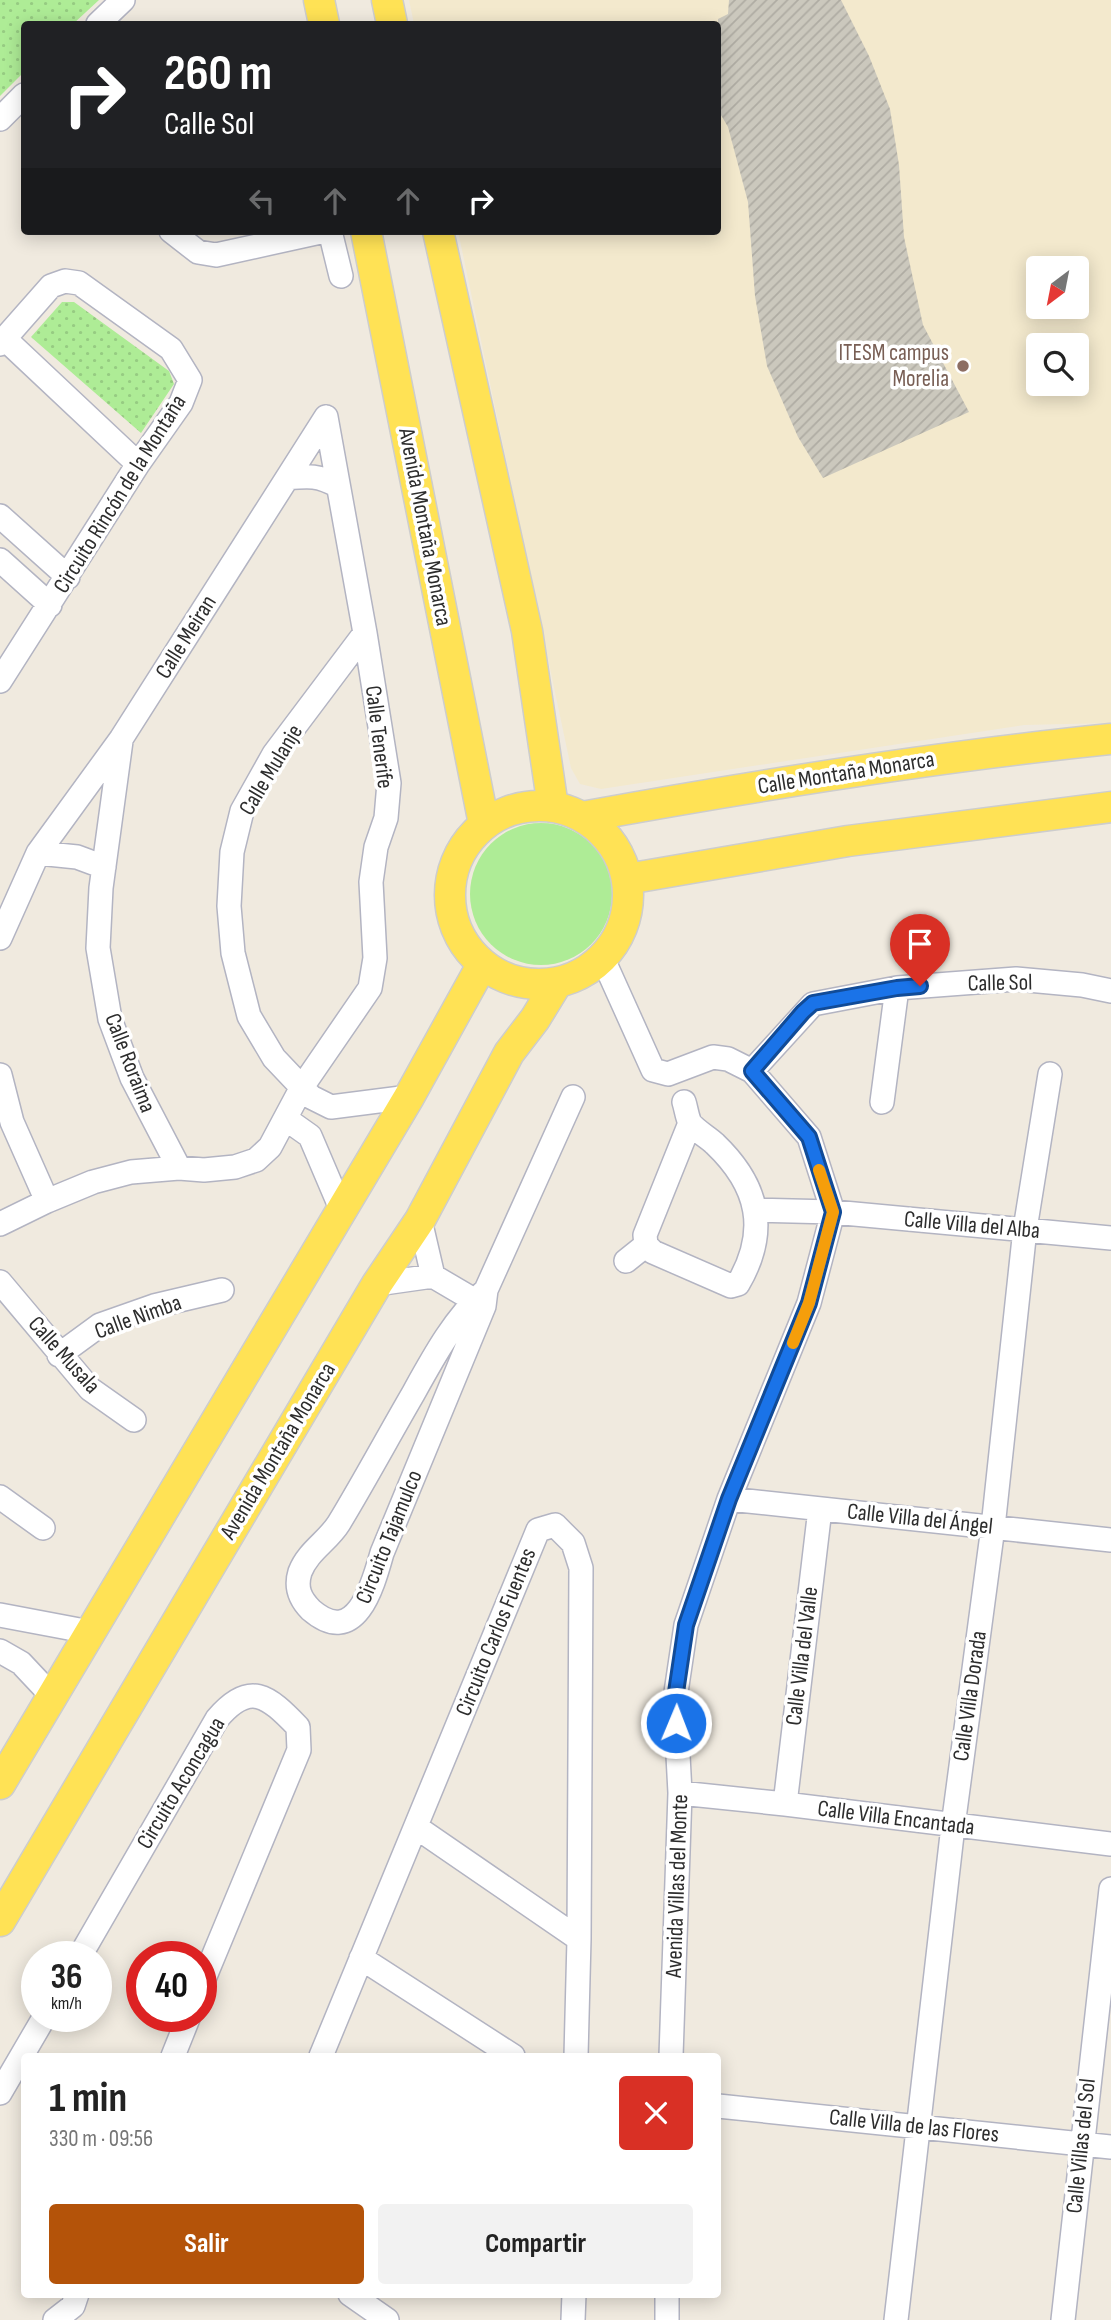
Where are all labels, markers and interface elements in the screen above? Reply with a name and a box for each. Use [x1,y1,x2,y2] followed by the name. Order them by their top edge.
[164,45,272,104] text: 260 m
[49,49,140,140] icon: right
[164,105,254,144] text: Calle Sol
[243,182,281,220] icon: left
[316,182,354,220] icon: ahead
[389,182,427,220] icon: ahead
[462,182,500,220] icon: right
[1026,256,1088,318] north arrow
[1026,256,1089,396] map controls
[1026,333,1089,396] button: search
[838,339,949,393] place label: ITESM campus Morelia
[955,358,971,374] marker: ITESM campus Morelia
[48,390,192,598] street label: Circuito Rincón de la Montaña
[392,425,458,628] street label: Avenida Montaña Monarca
[149,590,223,684] street label: Calle Meiran
[359,684,399,790] street label: Calle Tenerife
[233,720,309,820] street label: Calle Mulanje
[756,745,936,801] street label: Calle Montaña Monarca
[890,914,950,986] pin
[901,925,939,963] icon: arrive
[967,968,1033,998] street label: Calle Sol
[98,1009,162,1117] street label: Calle Roraima
[903,1205,1041,1245] street label: Calle Villa del Alba
[91,1288,185,1346] street label: Calle Nimba
[22,1311,106,1399] street label: Calle Musala
[214,1358,342,1545] street label: Avenida Montaña Monarca
[349,1466,429,1608] street label: Circuito Tajamulco
[846,1497,994,1541] street label: Calle Villa del Ángel
[450,1544,542,1720] street label: Circuito Carlos Fuentes
[780,1585,824,1727] street label: Calle Villa del Valle
[947,1629,993,1763] street label: Calle Villa Dorada
[639,1686,713,1760] position arrow
[131,1712,231,1854] street label: Circuito Aconcagua
[660,1794,694,1979] street label: Avenida Villas del Monte
[816,1794,976,1842] street label: Calle Villa Encantada
[126,1941,217,2032] speed limit sign: 40
[50,1956,83,1999] text: 36
[51,1993,82,2014] text: km/h
[49,2073,127,2124] text: 1 min
[619,2076,693,2150] button: close
[1060,2077,1102,2215] street label: Calle Villas del Sol
[828,2103,1000,2149] street label: Calle Villa de las Flores
[49,2125,153,2153] text: 330 m · 09:56
[49,2204,364,2284] button: Salir
[378,2204,693,2284] button: Compartir

